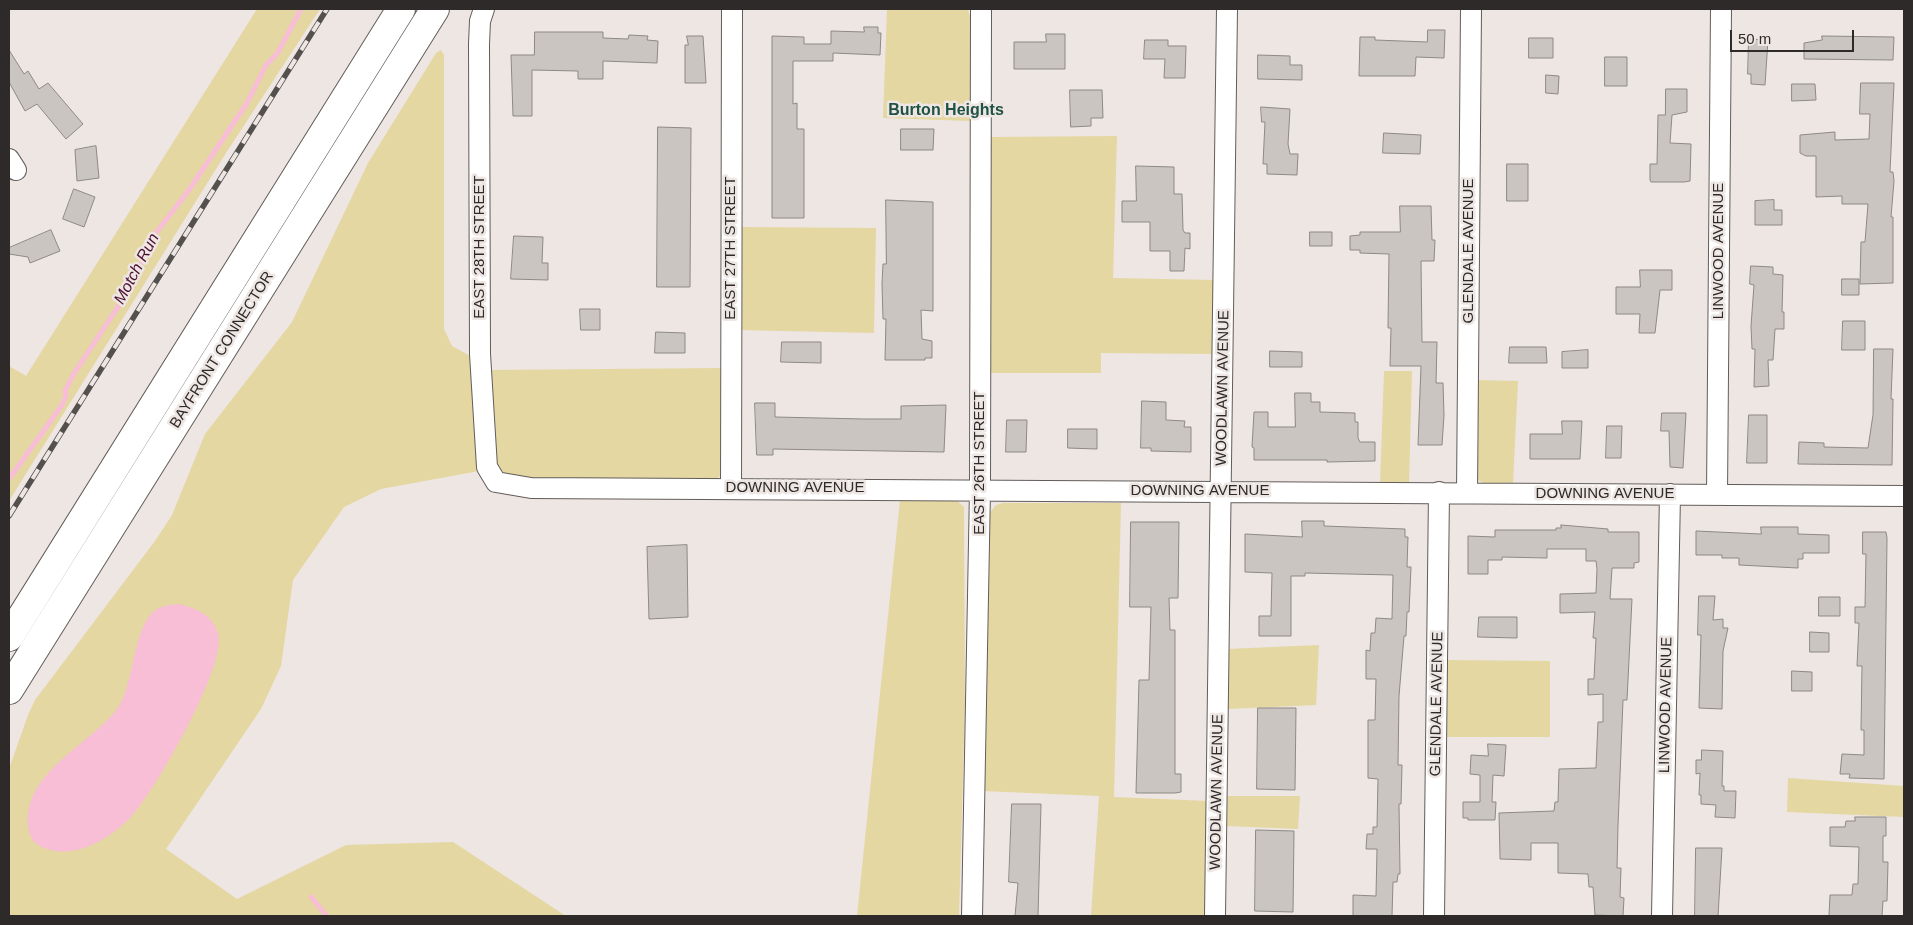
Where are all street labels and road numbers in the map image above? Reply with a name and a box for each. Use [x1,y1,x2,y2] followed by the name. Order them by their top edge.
[471,175,489,319] street label: EAST 28TH STREET
[722,176,740,320] street label: EAST 27TH STREET
[1460,179,1478,323] street label: GLENDALE AVENUE
[1710,183,1728,319] street label: LINWOOD AVENUE
[166,268,278,432] street label: BAYFRONT CONNECTOR
[1213,310,1233,466] street label: WOODLAWN AVENUE
[971,391,989,535] street label: EAST 26TH STREET
[726,479,864,497] street label: DOWNING AVENUE
[1131,482,1269,500] street label: DOWNING AVENUE
[1536,485,1674,503] street label: DOWNING AVENUE
[1427,631,1447,777] street label: GLENDALE AVENUE
[1656,637,1676,773] street label: LINWOOD AVENUE
[1207,714,1227,870] street label: WOODLAWN AVENUE

